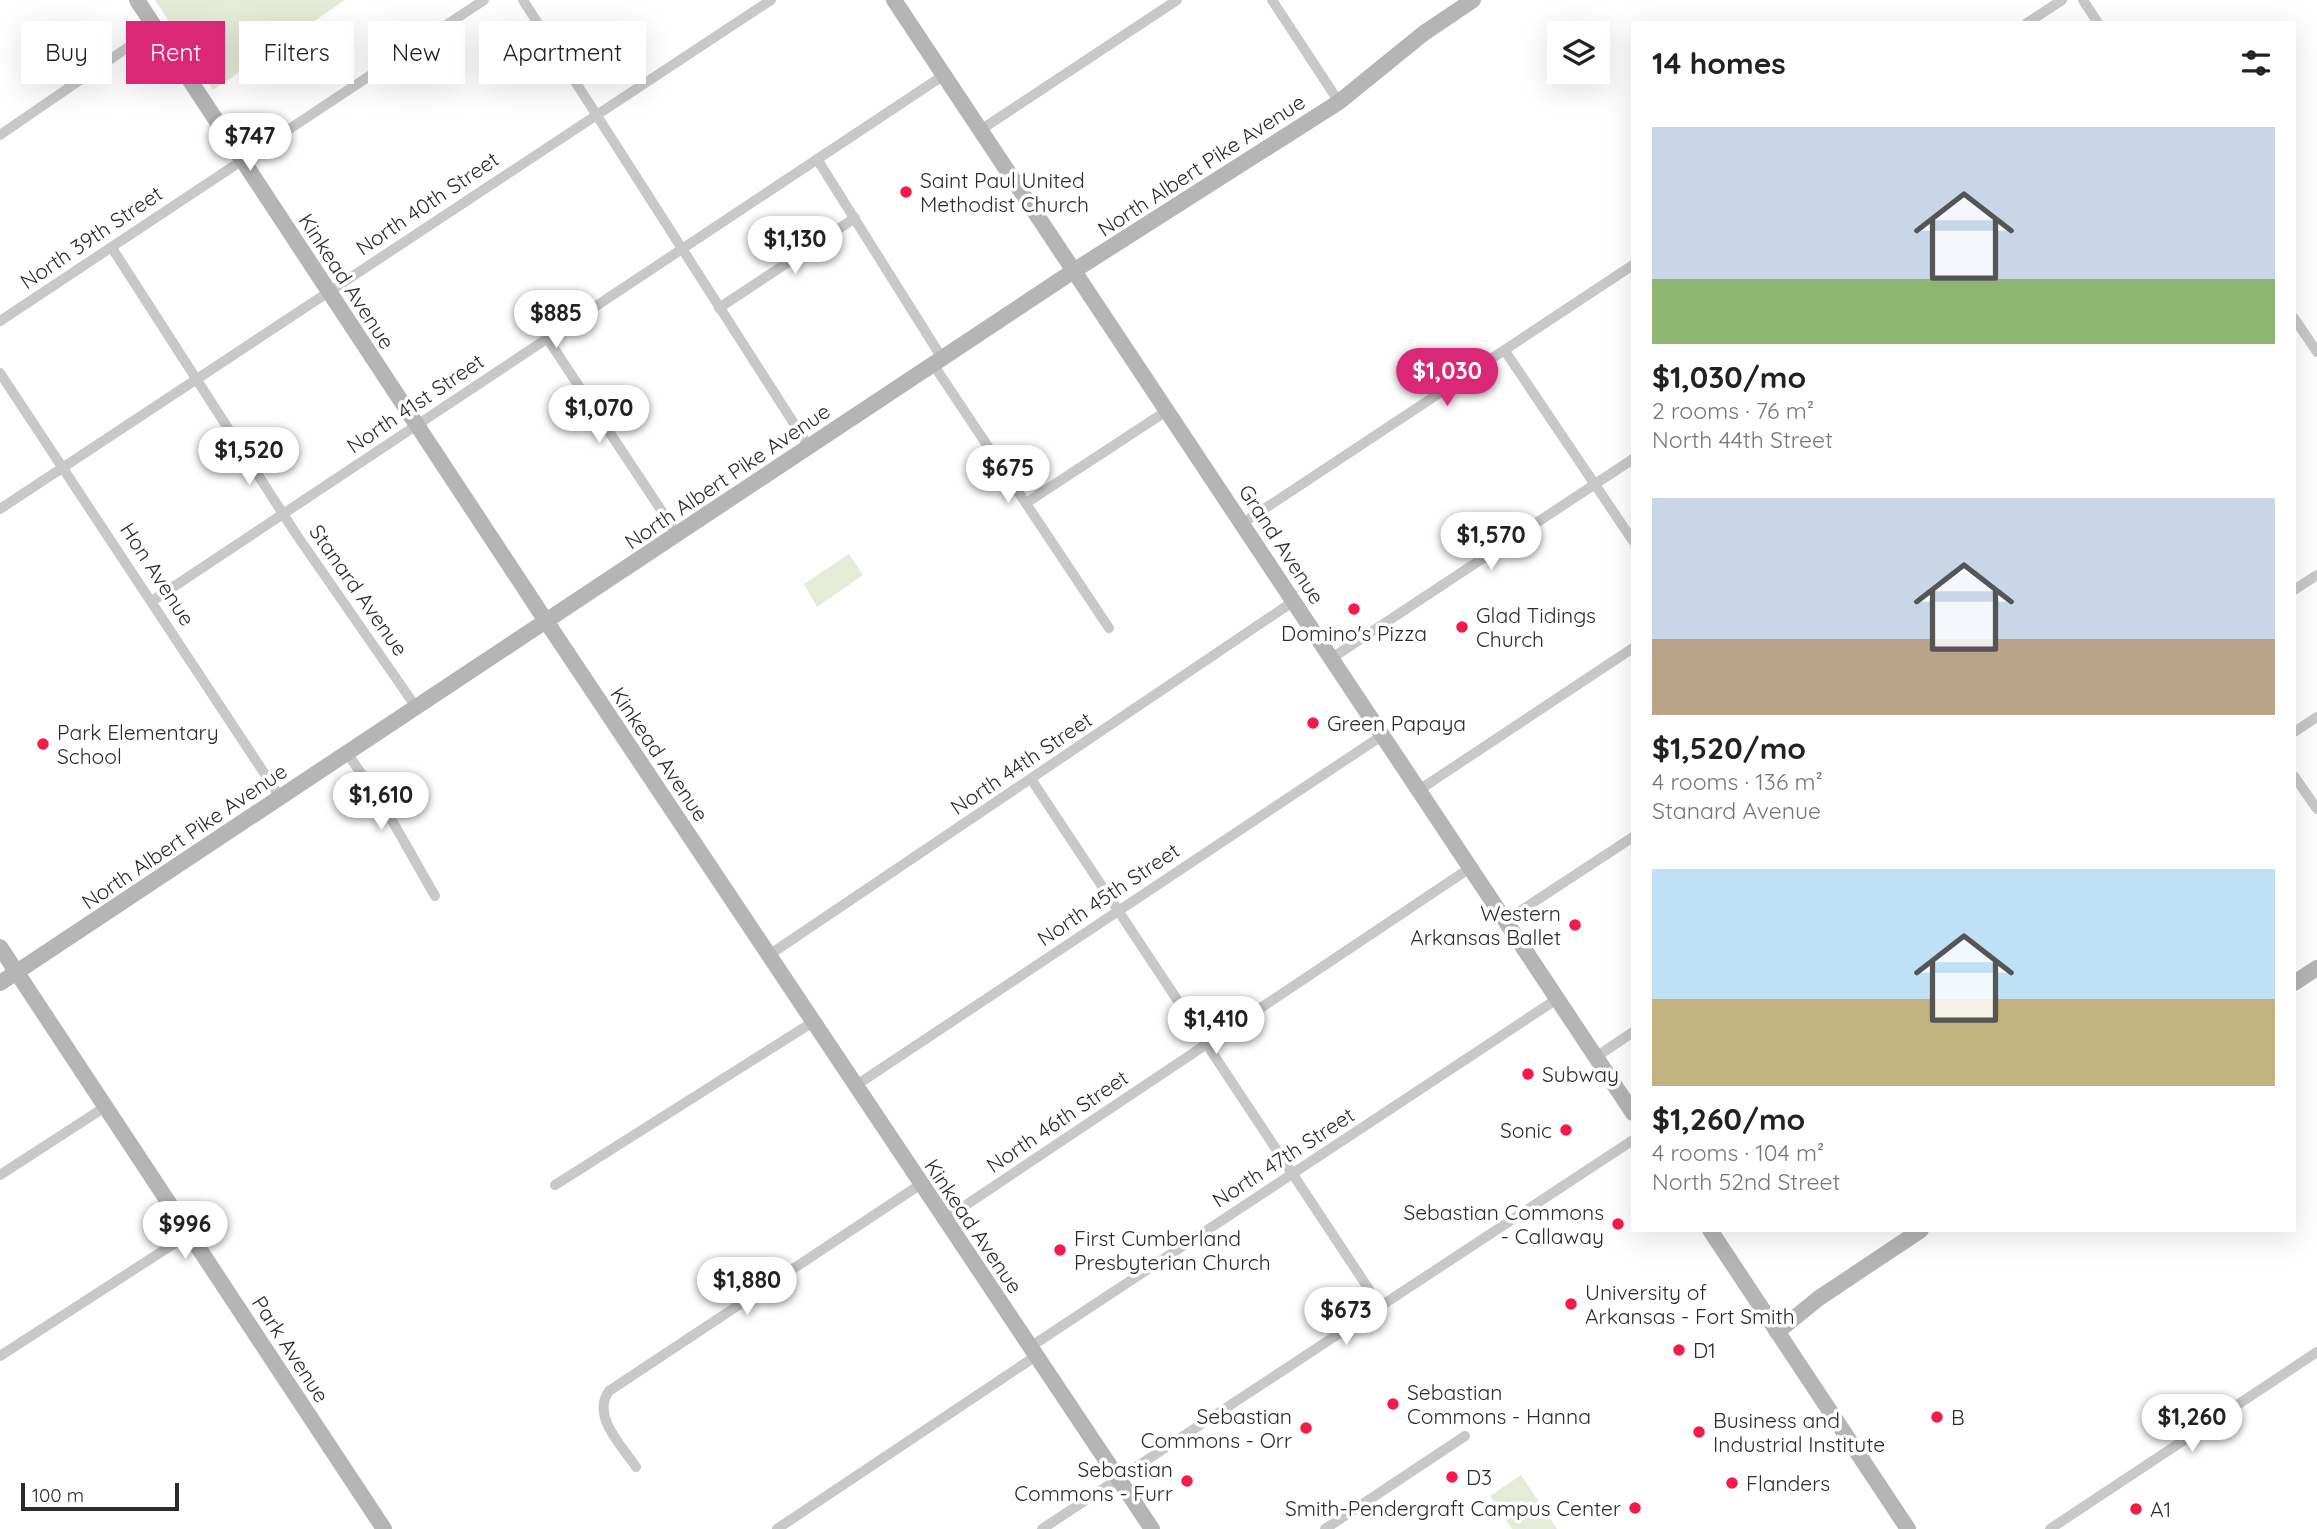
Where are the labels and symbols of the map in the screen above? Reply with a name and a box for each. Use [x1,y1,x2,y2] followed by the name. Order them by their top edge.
[1092,88,1310,242] street label: North Albert Pike Avenue
[209,114,291,173] pin: $747
[351,146,503,260] street label: North 40th Street
[920,167,1089,217] place label: Saint Paul United Methodist Church
[15,180,167,294] street label: North 39th Street
[898,184,914,200] marker: Saint Paul United Methodist Church
[293,208,401,354] street label: Kinkead Avenue
[738,216,852,276] pin: $1,130
[515,290,597,350] pin: $885
[342,348,488,458] street label: North 41st Street
[1390,348,1504,408] pin: $1,030
[542,386,656,445] pin: $1,070
[619,398,835,554] street label: North Albert Pike Avenue
[192,428,306,487] pin: $1,520
[967,446,1049,505] pin: $675
[1234,479,1330,609] street label: Grand Avenue
[1434,512,1548,572] pin: $1,570
[115,518,201,630] street label: Hon Avenue
[304,519,414,661] street label: Stanard Avenue
[1346,601,1362,617] marker: Domino's Pizza
[1476,602,1596,652] place label: Glad Tidings Church
[1454,619,1470,635] marker: Glad Tidings Church
[1281,620,1427,646] place label: Domino's Pizza
[605,682,715,826] street label: Kinkead Avenue
[945,706,1097,820] street label: North 44th Street
[1327,710,1466,736] place label: Green Papaya
[1305,715,1321,731] marker: Green Papaya
[57,719,219,769] place label: Park Elementary School
[35,736,51,752] marker: Park Elementary School
[76,758,292,914] street label: North Albert Pike Avenue
[324,772,438,832] pin: $1,610
[1032,837,1184,951] street label: North 45th Street
[1410,900,1561,950] place label: Western Arkansas Ballet
[1567,917,1583,933] marker: Western Arkansas Ballet
[1159,996,1273,1056] pin: $1,410
[1542,1061,1619,1087] place label: Subway
[981,1064,1133,1178] street label: North 46th Street
[1520,1066,1536,1082] marker: Subway
[1207,1101,1359,1213] street label: North 47th Street
[1500,1117,1552,1143] place label: Sonic
[1558,1122,1574,1138] marker: Sonic
[919,1154,1029,1298] street label: Kinkead Avenue
[1403,1199,1604,1249] place label: Sebastian Commons - Callaway
[144,1202,226,1261] pin: $996
[1610,1216,1626,1232] marker: Sebastian Commons - Callaway
[1074,1225,1271,1275] place label: First Cumberland Presbyterian Church
[1052,1242,1068,1258] marker: First Cumberland Presbyterian Church
[690,1258,804,1317] pin: $1,880
[1585,1279,1795,1329] place label: University of Arkansas - Fort Smith
[1305,1288,1387,1347] pin: $673
[247,1291,335,1407] street label: Park Avenue
[1563,1296,1579,1312] marker: University of Arkansas - Fort Smith
[1693,1337,1716,1363] place label: D1
[1671,1342,1687,1358] marker: D1
[1407,1379,1591,1429] place label: Sebastian Commons - Hanna
[2135,1394,2249,1454] pin: $1,260
[1385,1396,1401,1412] marker: Sebastian Commons - Hanna
[1141,1403,1292,1453] place label: Sebastian Commons - Orr
[1951,1404,1965,1430] place label: B
[1713,1407,1885,1457] place label: Business and Industrial Institute
[1929,1409,1945,1425] marker: B
[1298,1420,1314,1436] marker: Sebastian Commons - Orr
[1691,1424,1707,1440] marker: Business and Industrial Institute
[1014,1456,1173,1506] place label: Sebastian Commons - Furr
[1466,1464,1492,1490] place label: D3
[1444,1469,1460,1485] marker: D3
[1746,1470,1830,1496] place label: Flanders
[1179,1473,1195,1489] marker: Sebastian Commons - Furr
[1724,1475,1740,1491] marker: Flanders
[21,1480,178,1512] scale bar
[1285,1495,1621,1521] place label: Smith-Pendergraft Campus Center
[2150,1496,2171,1522] place label: A1
[1627,1500,1643,1516] marker: Smith-Pendergraft Campus Center
[2128,1501,2144,1517] marker: A1

